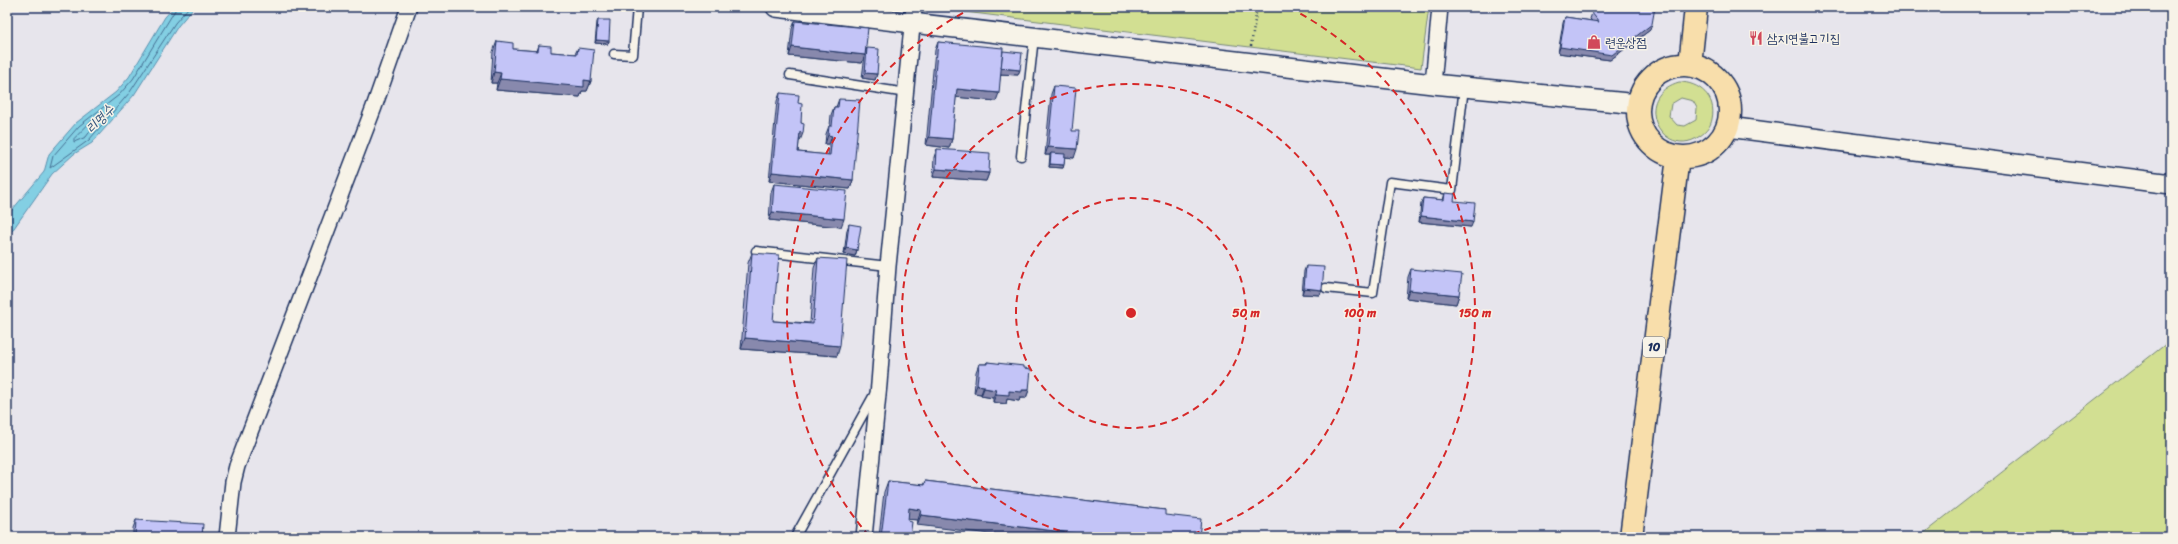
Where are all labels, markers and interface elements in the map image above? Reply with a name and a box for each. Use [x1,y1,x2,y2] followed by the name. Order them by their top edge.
[1767,27,1840,50] place label: 삼지연불고기집
[1748,30,1764,46] restaurant icon: 삼지연불고기집
[1605,31,1647,54] place label: 련운상점
[1586,34,1602,50] shop icon: 련운상점
[79,98,121,140] water label: 리명수
[1232,302,1260,324] text: 50 m
[1344,302,1377,324] text: 100 m
[1459,302,1492,324] text: 150 m
[1124,306,1138,320] centre of rings
[1643,337,1665,357] road number: 10

